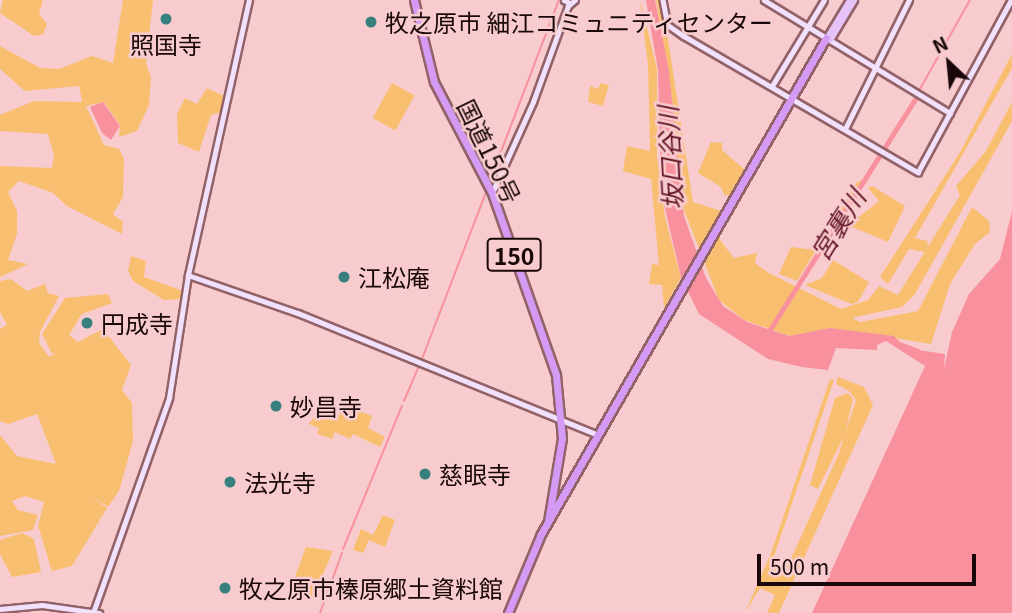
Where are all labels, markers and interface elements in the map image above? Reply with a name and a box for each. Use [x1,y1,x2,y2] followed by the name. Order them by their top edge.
[385,8,774,36] place label: 牧之原市 細江コミュニティセンター
[158,11,174,27] marker: 照国寺
[363,14,379,30] marker: 牧之原市 細江コミュニティセンター
[914,28,984,98] north arrow
[927,28,952,59] text: N
[130,30,202,58] place label: 照国寺
[453,94,527,208] street label: 国道150号
[651,105,687,211] water label: 坂口谷川
[803,183,871,265] water label: 宮裏川
[486,236,542,274] road number: 150
[358,263,430,291] place label: 江松庵
[336,269,352,285] marker: 江松庵
[101,309,173,337] place label: 円成寺
[79,315,95,331] marker: 円成寺
[290,392,362,420] place label: 妙昌寺
[268,398,284,414] marker: 妙昌寺
[439,460,511,488] place label: 慈眼寺
[417,466,433,482] marker: 慈眼寺
[244,468,316,496] place label: 法光寺
[222,474,238,490] marker: 法光寺
[760,540,979,584] scale bar
[770,551,829,581] text: 500 m
[239,574,503,602] place label: 牧之原市榛原郷土資料館
[217,580,233,596] marker: 牧之原市榛原郷土資料館

